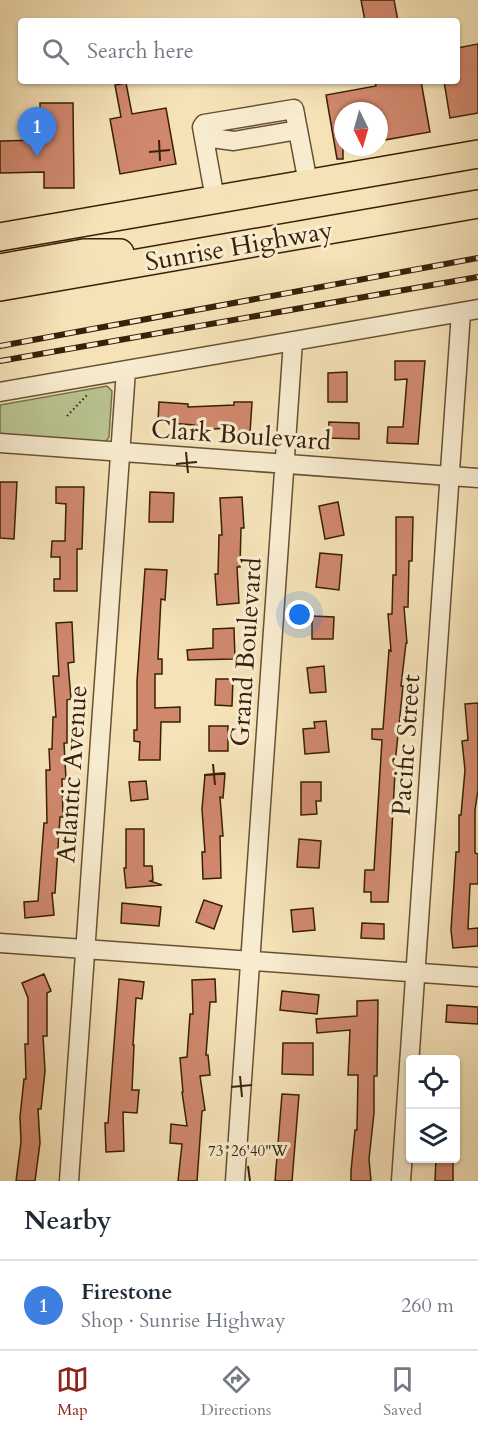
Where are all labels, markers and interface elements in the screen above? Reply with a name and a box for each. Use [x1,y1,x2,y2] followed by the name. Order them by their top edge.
[18,18,460,84] search box
[39,35,72,68] icon: search
[87,36,194,66] text: Search here
[334,102,388,156] north arrow
[18,108,57,157] pin: 1
[142,212,336,280] street label: Sunrise Highway
[150,411,332,459] street label: Clark Boulevard
[222,556,270,748] street label: Grand Boulevard
[285,600,314,629] your location
[384,673,428,817] street label: Pacific Street
[48,684,96,864] street label: Atlantic Avenue
[406,1055,460,1163] map controls
[406,1055,460,1109] button: locate
[406,1109,460,1163] button: layers
[208,1141,288,1161] text: 73°26'40"W
[24,1203,112,1238] text: Nearby
[81,1277,173,1307] text: Firestone
[38,1292,49,1319] text: 1
[401,1292,454,1319] text: 260 m
[81,1307,285,1334] text: Shop · Sunrise Highway
[56,1363,89,1421] tab: Map
[201,1363,271,1421] tab: Directions
[383,1363,422,1421] tab: Saved

